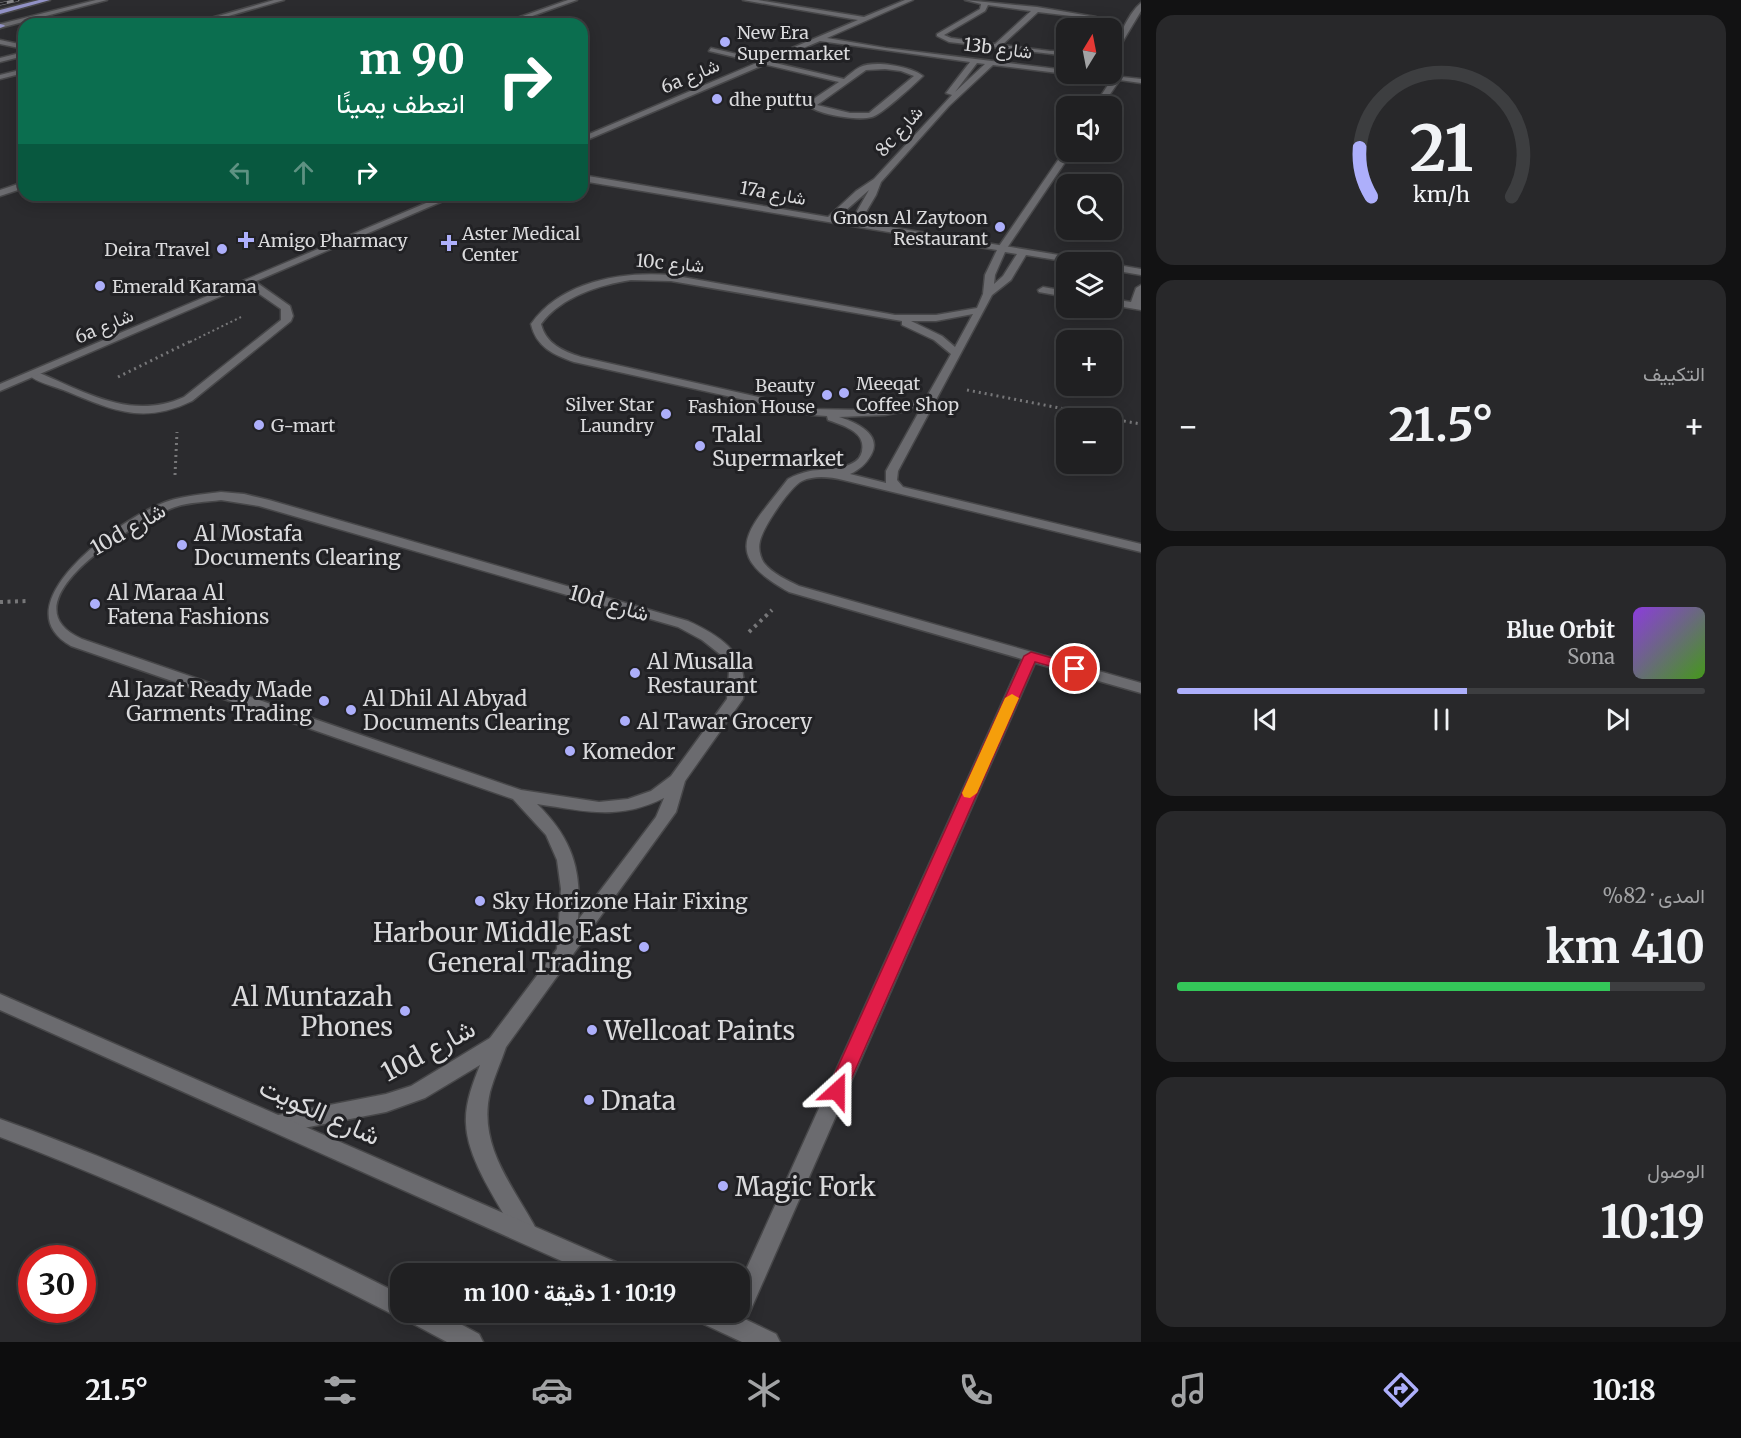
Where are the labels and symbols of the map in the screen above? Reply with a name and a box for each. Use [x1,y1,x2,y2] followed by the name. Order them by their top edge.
[1056,18,1122,84] north arrow
[737,21,850,65] place label: New Era Supermarket
[962,32,1034,65] street label: 13b شارع
[718,35,732,49] marker: New Era Supermarket
[657,53,723,99] street label: 6a شارع
[729,88,813,111] place label: dhe puttu
[710,92,724,106] marker: dhe puttu
[870,101,929,162] street label: 8c شارع
[738,176,808,211] street label: 17a شارع
[833,206,988,250] place label: Gnosn Al Zaytoon Restaurant
[993,220,1007,234] marker: Gnosn Al Zaytoon Restaurant
[461,222,581,266] place label: Aster Medical Center
[257,229,408,252] place label: Amigo Pharmacy
[239,233,253,247] marker: Amigo Pharmacy
[440,234,458,252] marker: Aster Medical Center
[104,238,210,261] place label: Deira Travel
[215,242,229,256] marker: Deira Travel
[635,249,705,278] street label: 10c شارع
[112,275,257,298] place label: Emerald Karama
[93,279,107,293] marker: Emerald Karama
[71,303,137,349] street label: 6a شارع
[856,372,959,416] place label: Meeqat Coffee Shop
[688,374,816,418] place label: Beauty Fashion House
[837,386,851,400] marker: Meeqat Coffee Shop
[820,388,834,402] marker: Beauty Fashion House
[565,393,655,437] place label: Silver Star Laundry
[659,407,673,421] marker: Silver Star Laundry
[271,414,335,437] place label: G-mart
[252,418,266,432] marker: G-mart
[712,421,844,472] place label: Talal Supermarket
[693,439,707,453] marker: Talal Supermarket
[86,497,171,562] street label: 10d شارع
[193,520,401,571] place label: Al Mostafa Documents Clearing
[175,538,189,552] marker: Al Mostafa Documents Clearing
[106,579,269,630] place label: Al Maraa Al Fatena Fashions
[565,579,652,628] street label: 10d شارع
[88,597,102,611] marker: Al Maraa Al Fatena Fashions
[1049,643,1100,694] pin
[646,648,757,699] place label: Al Musalla Restaurant
[628,666,642,680] marker: Al Musalla Restaurant
[107,676,312,727] place label: Al Jazat Ready Made Garments Trading
[362,685,570,736] place label: Al Dhil Al Abyad Documents Clearing
[317,694,331,708] marker: Al Jazat Ready Made Garments Trading
[344,703,358,717] marker: Al Dhil Al Abyad Documents Clearing
[636,708,813,735] place label: Al Tawar Grocery
[618,714,632,728] marker: Al Tawar Grocery
[582,738,675,765] place label: Komedor
[563,744,577,758] marker: Komedor
[492,888,748,915] place label: Sky Horizone Hair Fixing
[473,894,487,908] marker: Sky Horizone Hair Fixing
[373,916,632,979] place label: Harbour Middle East General Trading
[637,940,651,954] marker: Harbour Middle East General Trading
[231,980,393,1043] place label: Al Muntazah Phones
[398,1004,412,1018] marker: Al Muntazah Phones
[375,1012,482,1090] street label: 10d شارع
[603,1014,795,1047] place label: Wellcoat Paints
[585,1023,599,1037] marker: Wellcoat Paints
[805,1059,869,1123] position arrow
[254,1070,386,1154] street label: شارع الكويت
[601,1084,676,1117] place label: Dnata
[582,1093,596,1107] marker: Dnata
[735,1170,876,1203] place label: Magic Fork
[716,1179,730,1193] marker: Magic Fork
[18,1245,96,1323] speed limit sign: 30

